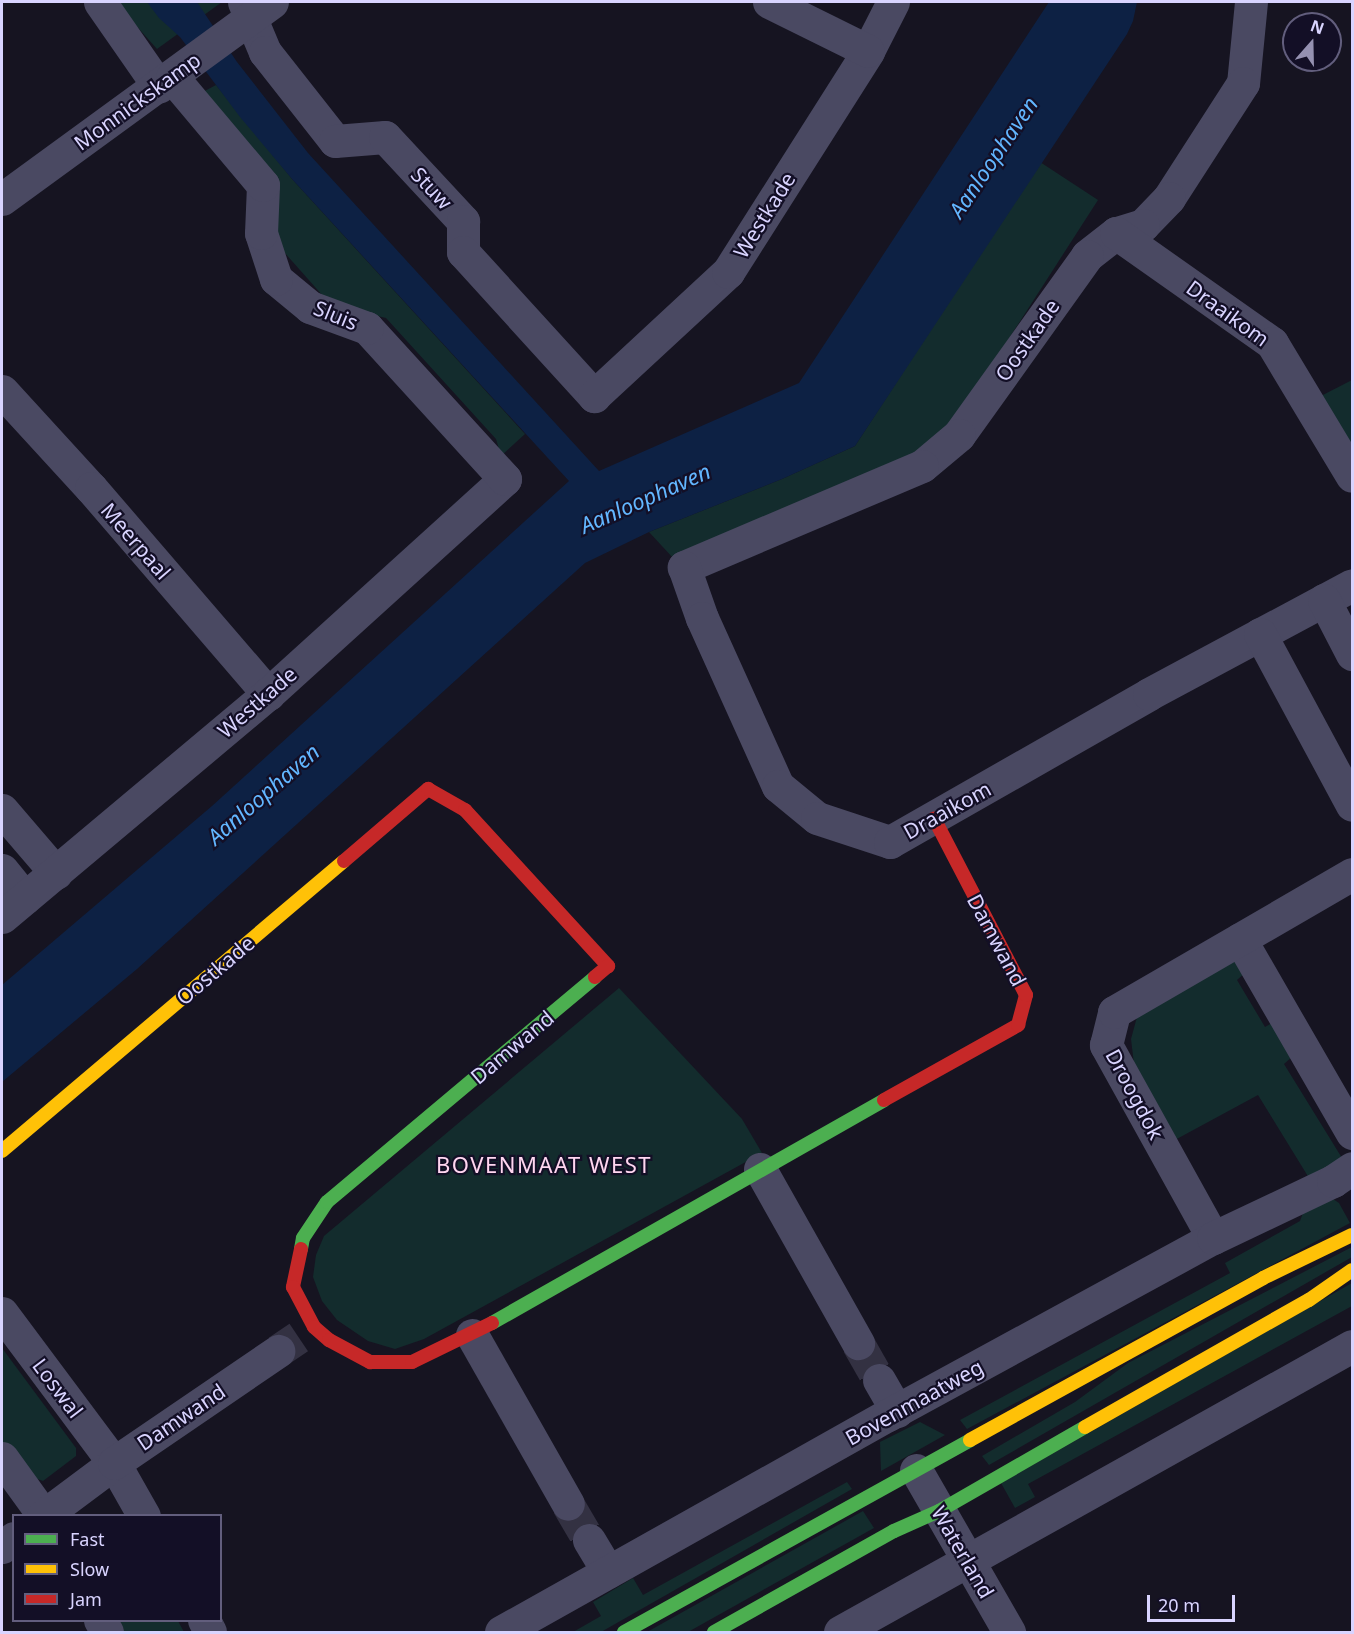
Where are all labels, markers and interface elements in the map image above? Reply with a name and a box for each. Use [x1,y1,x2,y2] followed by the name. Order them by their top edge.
[1282,12,1342,72] north arrow
[1308,14,1327,40] text: N
[69,47,205,155] street label: Monnickskamp
[943,92,1043,222] water label: Aanloophaven
[406,162,458,214] street label: Stuw
[728,167,800,263] street label: Westkade
[1182,275,1274,351] street label: Draaikom
[990,294,1064,386] street label: Oostkade
[310,295,362,335] street label: Sluis
[576,457,714,539] water label: Aanloophaven
[96,498,176,584] street label: Meerpaal
[212,661,302,743] street label: Westkade
[202,738,324,850] water label: Aanloophaven
[899,776,995,844] street label: Draaikom
[962,890,1032,990] street label: Damwand
[171,930,259,1010] street label: Oostkade
[465,1005,559,1089] street label: Damwand
[1101,1044,1169,1144] street label: Droogdok
[436,1152,652,1178] district label: BOVENMAAT WEST
[28,1353,88,1423] street label: Loswal
[841,1354,987,1450] street label: Bovenmaatweg
[132,1378,230,1456] street label: Damwand
[927,1501,999,1603] street label: Waterland
[12,1514,222,1622] legend
[70,1527,105,1551] text: Fast
[70,1557,109,1581] text: Slow
[1150,1583,1238,1621] scale bar
[70,1587,102,1611] text: Jam
[1158,1593,1200,1617] text: 20 m

